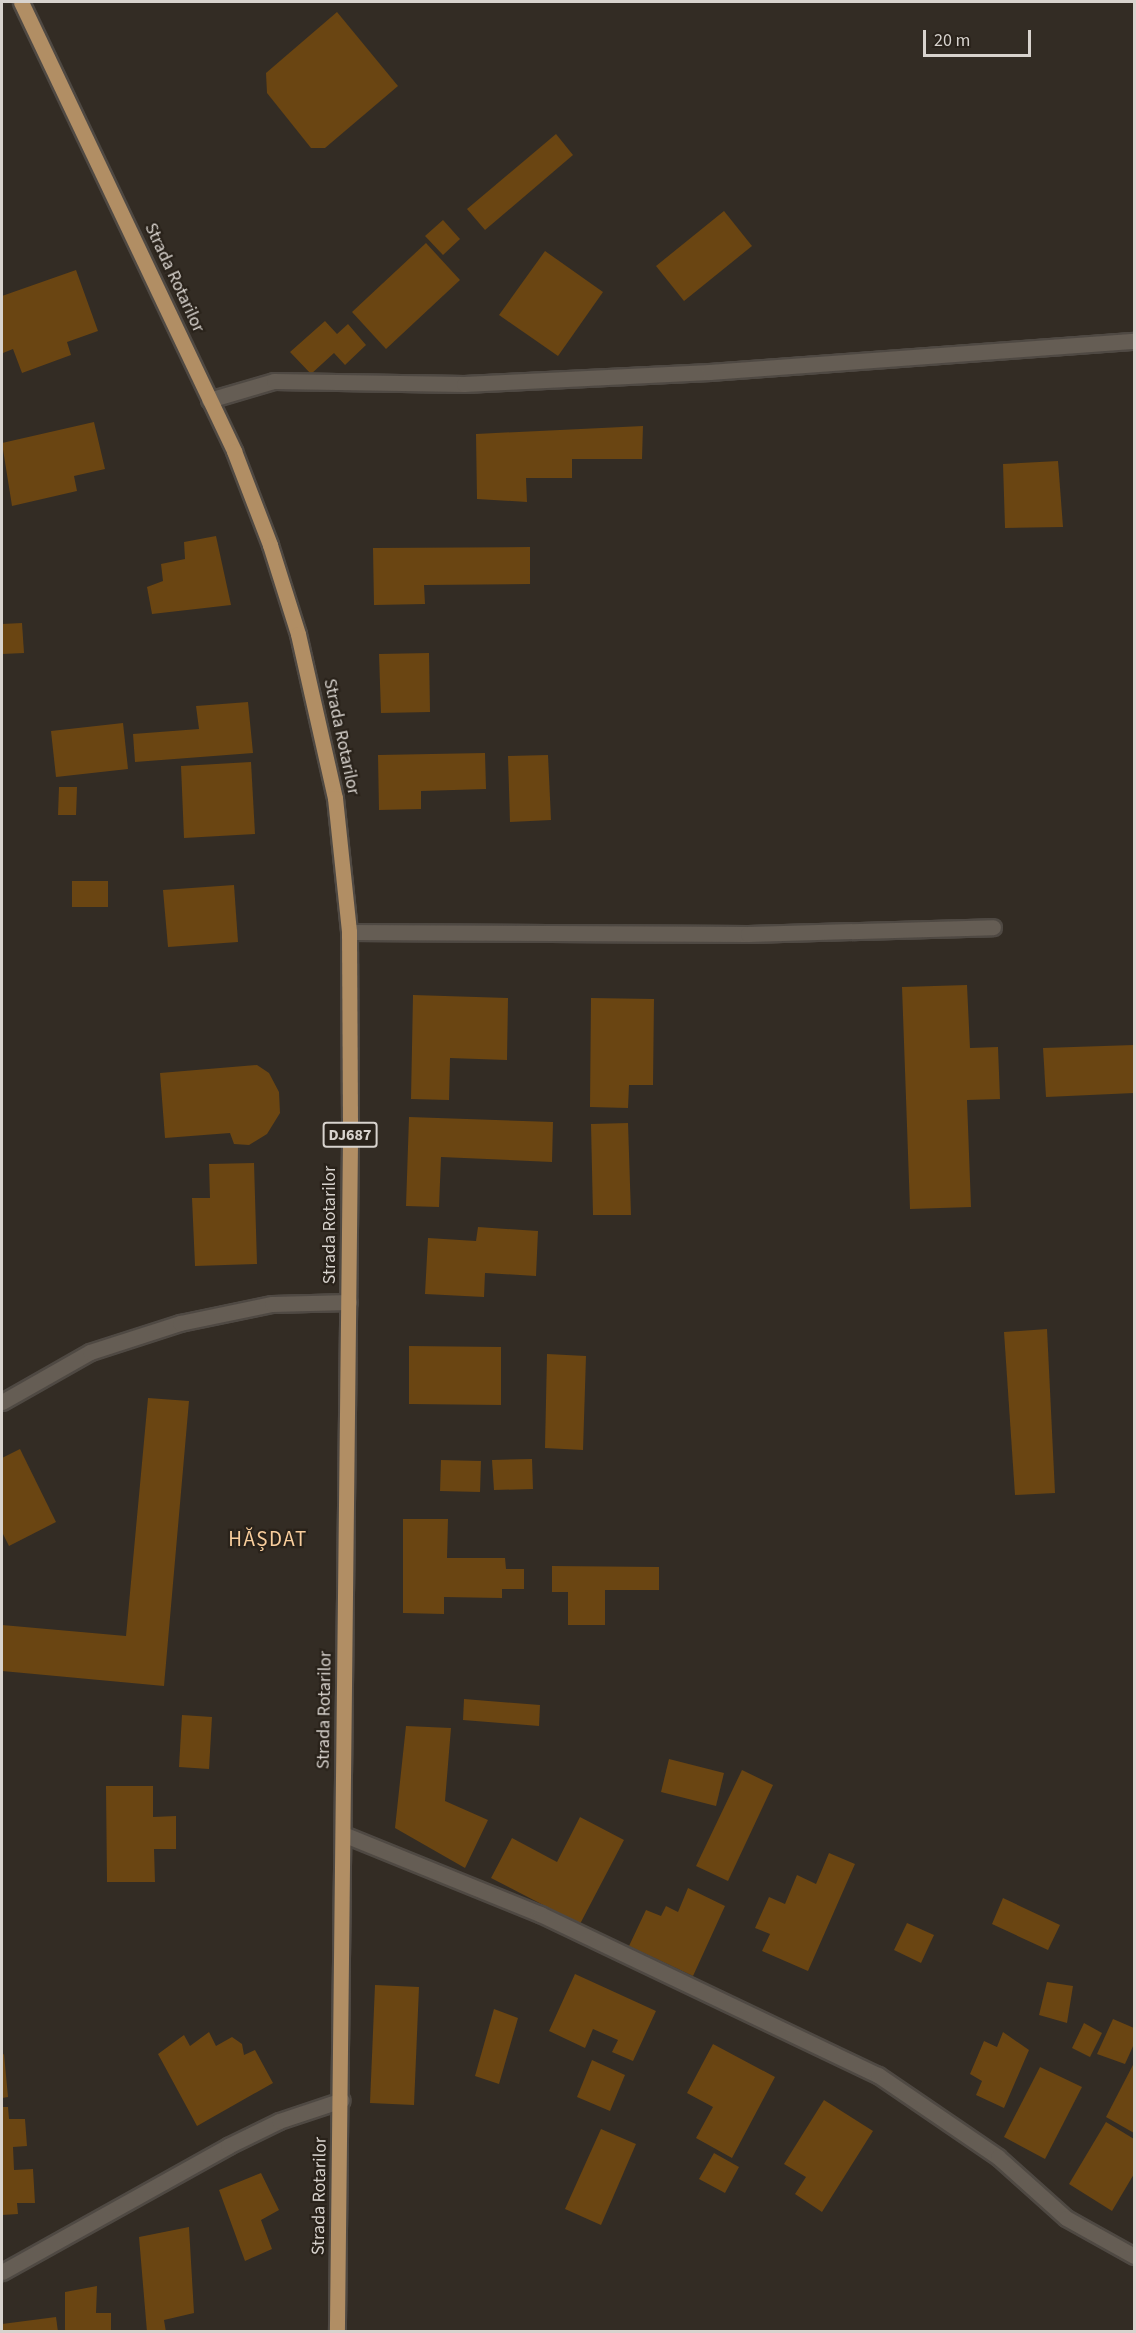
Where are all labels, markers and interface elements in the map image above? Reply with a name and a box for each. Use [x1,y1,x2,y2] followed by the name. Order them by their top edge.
[926,18,1034,56] scale bar
[934,28,970,53] text: 20 m
[139,220,209,336] street label: Strada Rotarilor
[318,677,364,797] street label: Strada Rotarilor
[322,1122,378,1148] road number: DJ687
[319,1166,341,1284] street label: Strada Rotarilor
[228,1526,308,1552] district label: HĂȘDAT
[313,1651,337,1769] street label: Strada Rotarilor
[308,2137,332,2255] street label: Strada Rotarilor

